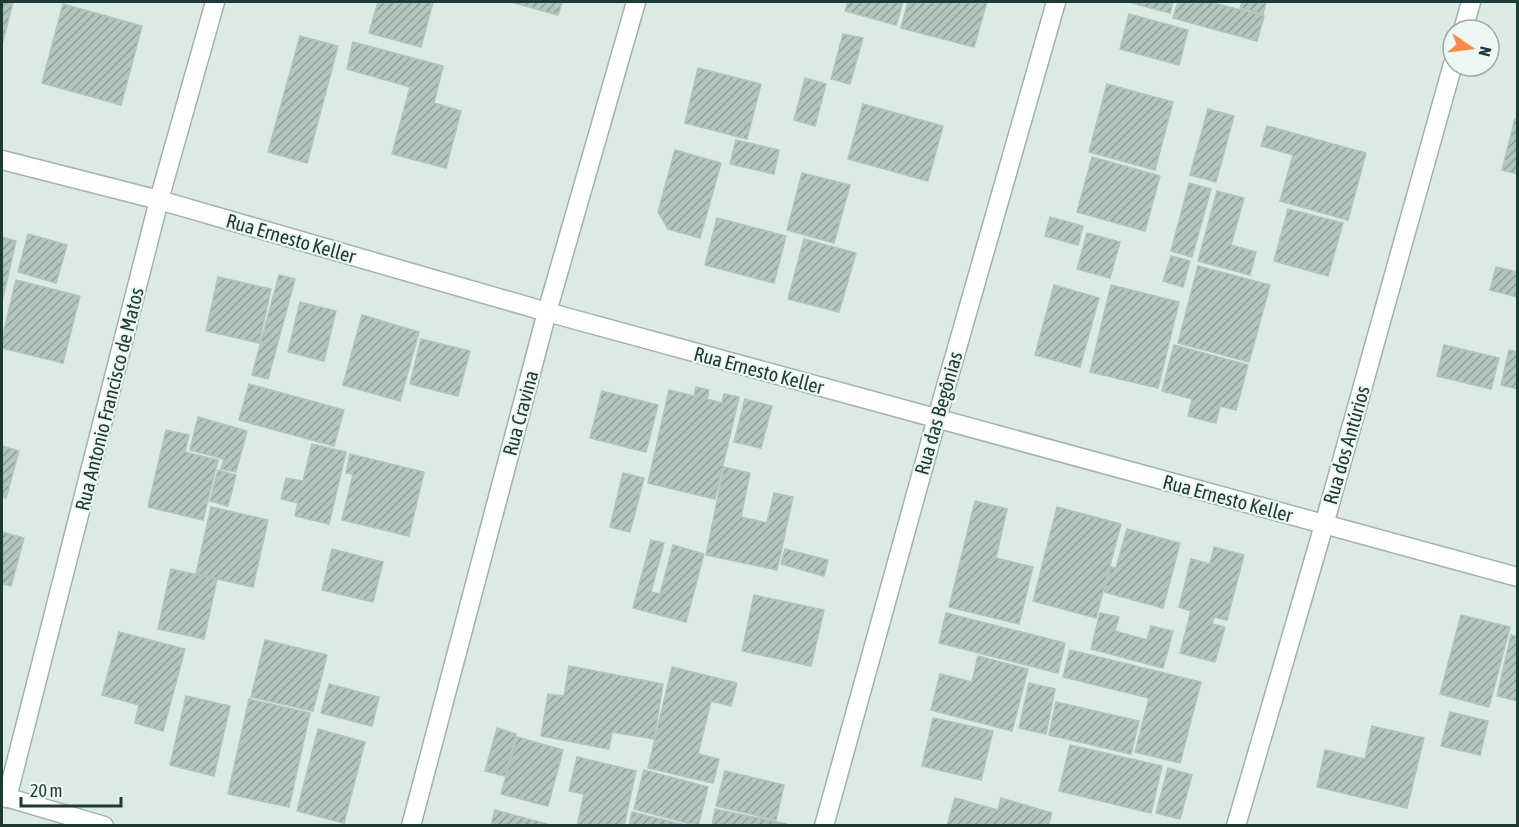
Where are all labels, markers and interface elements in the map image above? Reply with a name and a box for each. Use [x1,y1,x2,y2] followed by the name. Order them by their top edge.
[1441,18,1501,78] north arrow
[1476,45,1495,58] text: N
[224,209,359,268] street label: Rua Ernesto Keller
[70,285,148,513] street label: Rua Antonio Francisco de Matos
[692,342,828,399] street label: Rua Ernesto Keller
[909,349,967,477] street label: Rua das Begônias
[498,368,542,458] street label: Rua Cravina
[1318,383,1374,507] street label: Rua dos Antúrios
[1161,470,1297,527] street label: Rua Ernesto Keller
[21,770,122,808] scale bar
[30,780,62,801] text: 20 m

